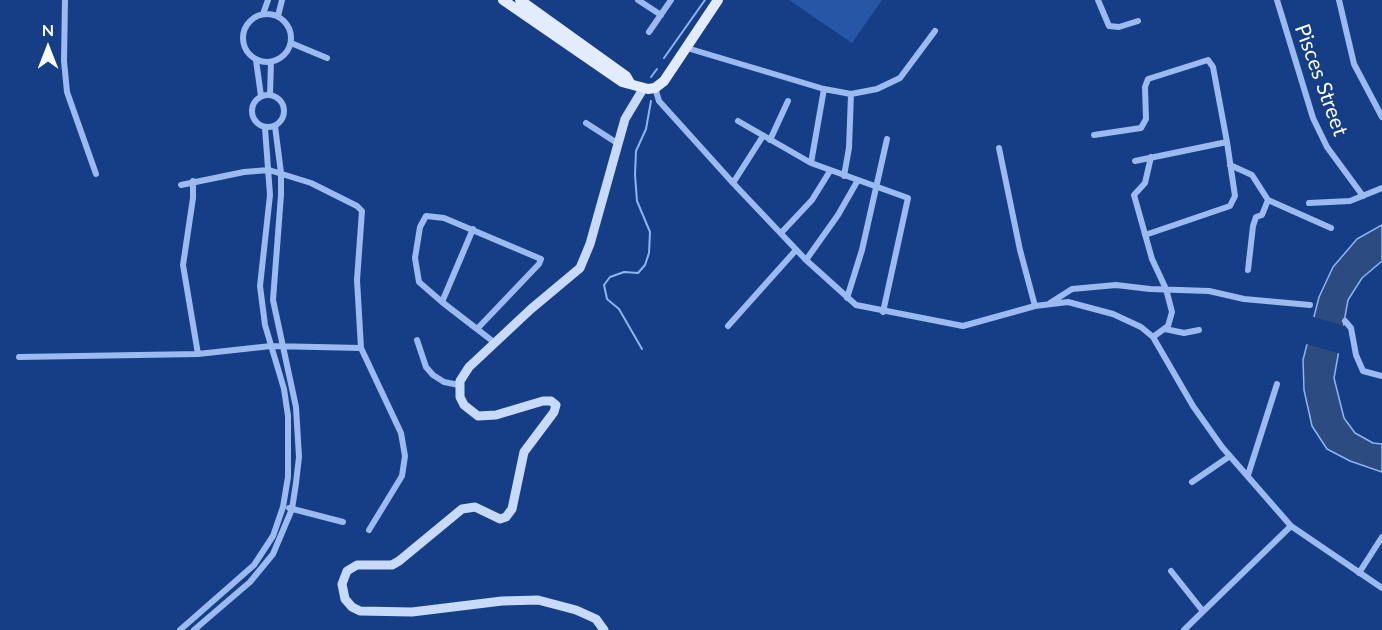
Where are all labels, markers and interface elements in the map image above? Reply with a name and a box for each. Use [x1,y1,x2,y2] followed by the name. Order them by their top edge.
[18,18,78,78] north arrow
[42,20,54,39] text: N
[1289,21,1353,139] street label: Pisces Street

